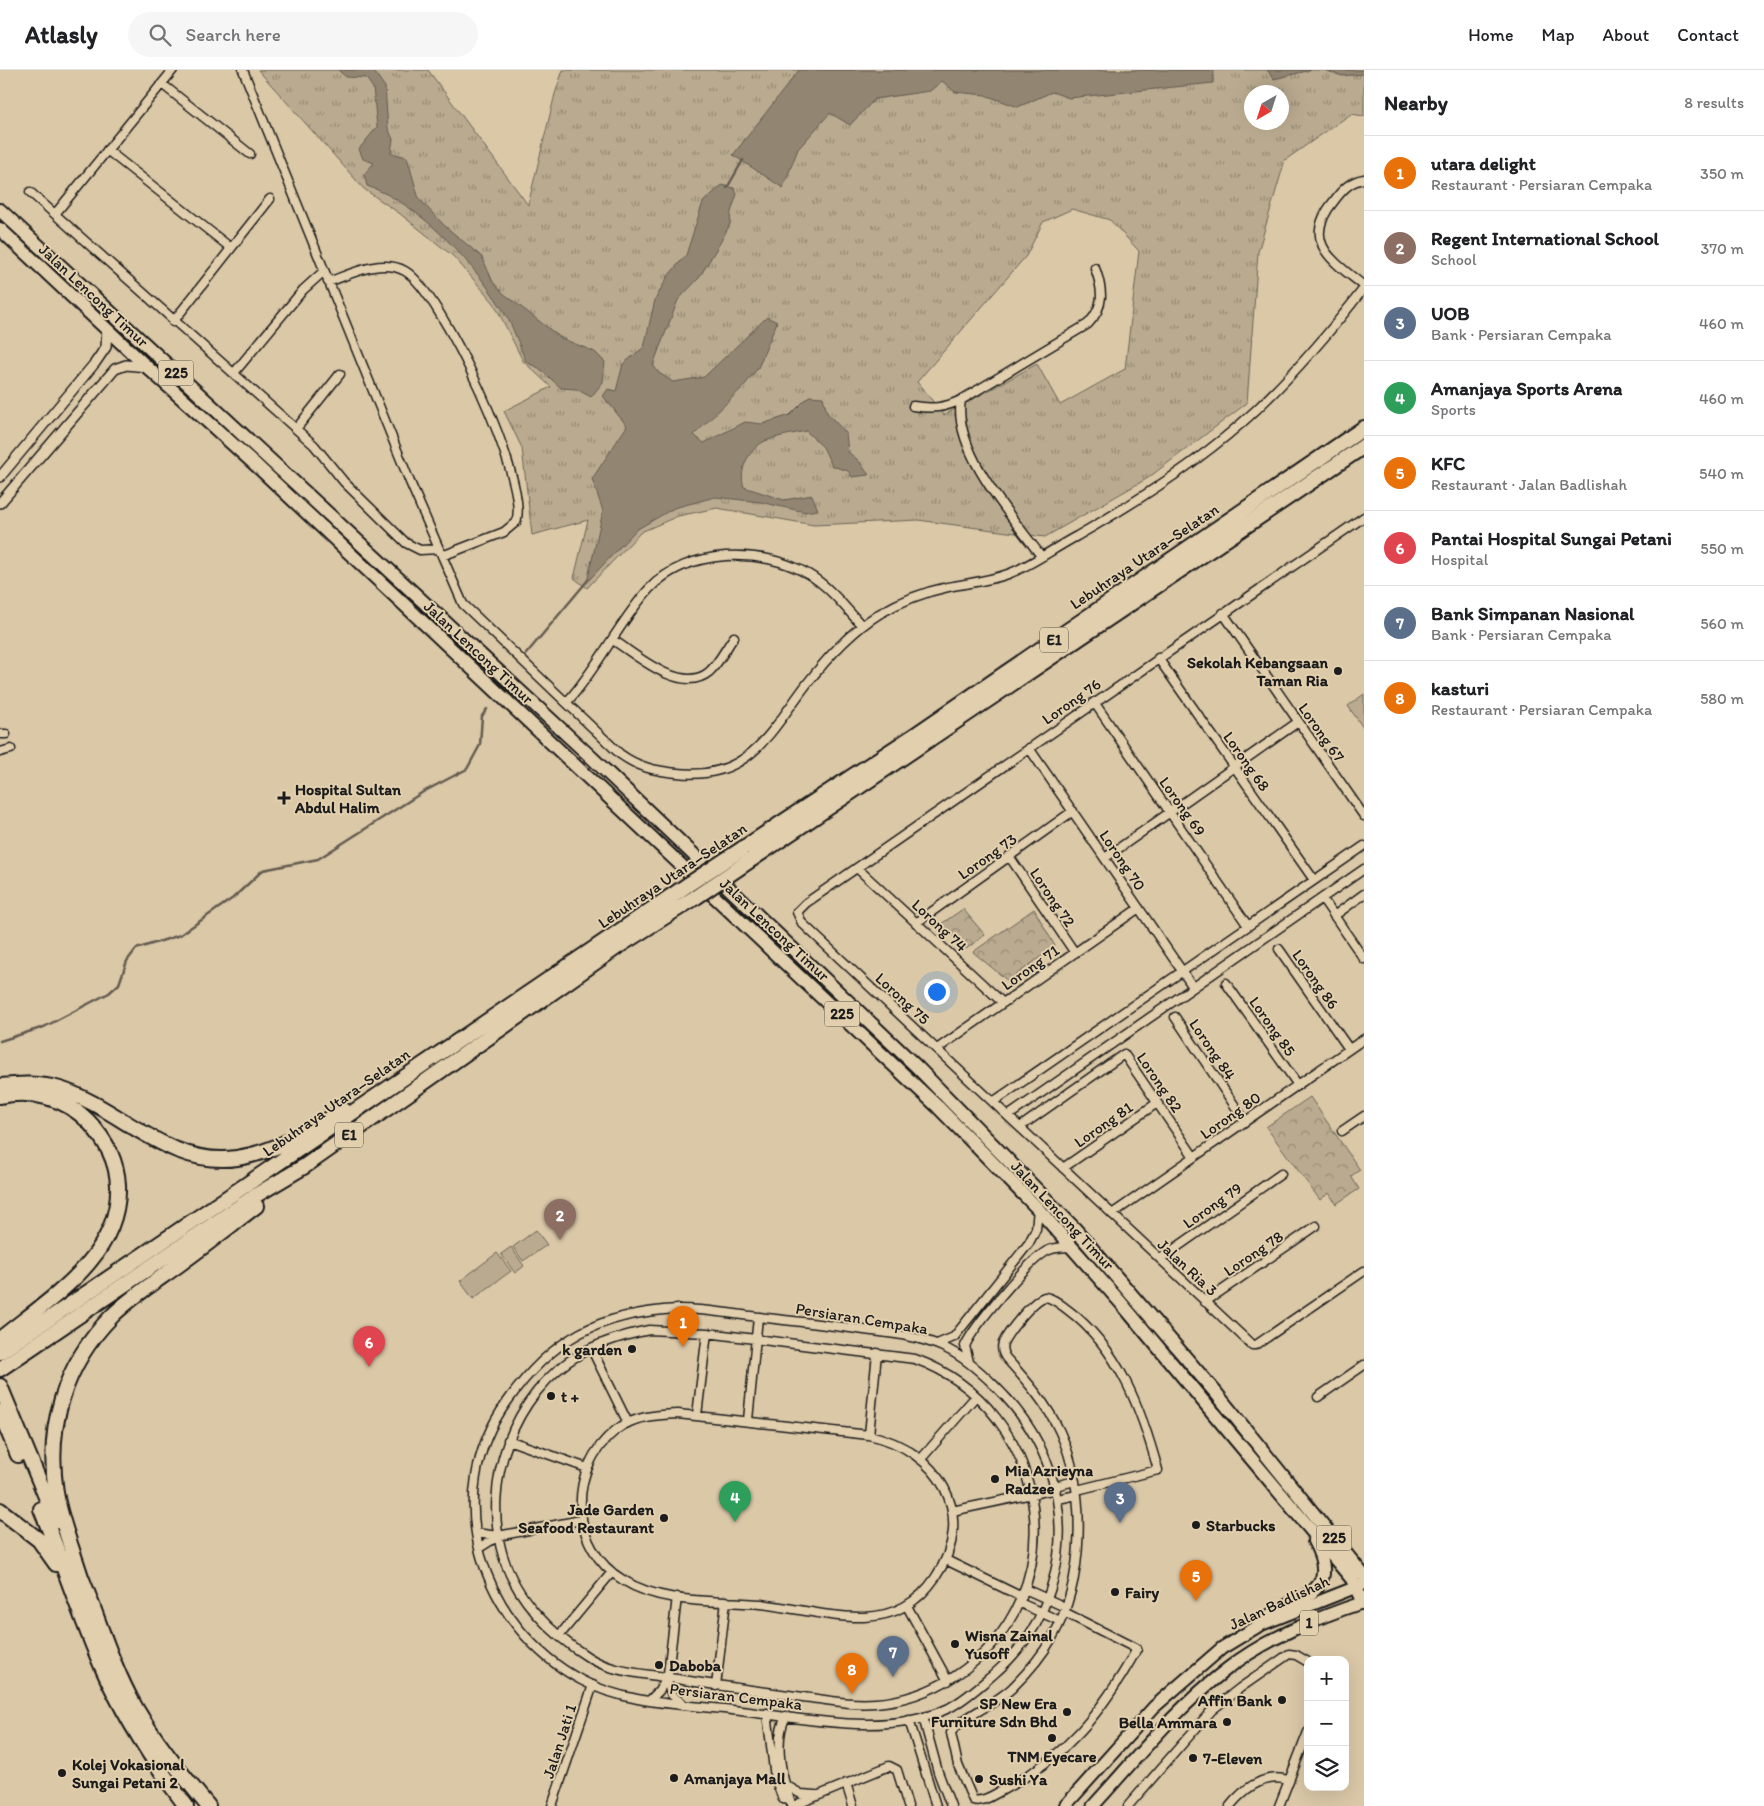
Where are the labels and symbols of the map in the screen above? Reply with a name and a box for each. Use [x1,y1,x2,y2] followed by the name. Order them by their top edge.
[1244,85,1289,130] north arrow
[35,240,152,351] street label: Jalan Lencong Timur
[158,360,194,386] road number: 225
[1066,499,1222,613] street label: Lebuhraya Utara–Selatan
[420,597,537,708] street label: Jalan Lencong Timur
[1040,628,1068,652] road number: E1
[1187,653,1329,690] place label: Sekolah Kebangsaan Taman Ria
[1332,665,1344,677] marker: Sekolah Kebangsaan Taman Ria
[1038,674,1104,729] street label: Lorong 76
[1294,699,1349,765] street label: Lorong 67
[1219,728,1274,795] street label: Lorong 68
[1155,773,1210,840] street label: Lorong 69
[294,780,402,817] place label: Hospital Sultan Abdul Halim
[277,791,291,805] marker: Hospital Sultan Abdul Halim
[594,818,750,932] street label: Lebuhraya Utara–Selatan
[1095,826,1150,894] street label: Lorong 70
[954,829,1021,884] street label: Lorong 73
[1026,864,1080,931] street label: Lorong 72
[716,874,833,985] street label: Jalan Lencong Timur
[908,895,972,956] street label: Lorong 74
[998,940,1063,994] street label: Lorong 71
[1288,946,1343,1013] street label: Lorong 86
[872,968,934,1028] street label: Lorong 75
[924,979,950,1005] your location
[1245,993,1300,1060] street label: Lorong 85
[824,1002,860,1026] road number: 225
[1185,1015,1240,1084] street label: Lorong 84
[259,1044,414,1160] street label: Lebuhraya Utara–Selatan
[1133,1049,1187,1116] street label: Lorong 82
[1196,1088,1264,1143] street label: Lorong 80
[1070,1097,1137,1151] street label: Lorong 81
[335,1122,363,1148] road number: E1
[1007,1157,1118,1274] street label: Jalan Lencong Timur
[1179,1178,1245,1233] street label: Lorong 79
[544,1199,576,1240] pin: 2
[1220,1226,1287,1280] street label: Lorong 78
[1154,1235,1222,1300] street label: Jalan Ria 3
[794,1299,930,1338] street label: Persiaran Cempaka
[667,1306,699,1347] pin: 1
[353,1326,385,1367] pin: 6
[562,1340,622,1360] place label: k garden
[626,1343,638,1355] marker: k garden
[561,1387,580,1406] place label: t +
[545,1390,557,1402] marker: t +
[1005,1461,1093,1498] place label: Mia Azrieyna Radzee
[989,1473,1001,1485] marker: Mia Azrieyna Radzee
[719,1481,751,1522] pin: 4
[1104,1482,1136,1523] pin: 3
[518,1500,655,1537] place label: Jade Garden Seafood Restaurant
[658,1512,670,1524] marker: Jade Garden Seafood Restaurant
[1206,1516,1275,1535] place label: Starbucks
[1190,1519,1202,1531] marker: Starbucks
[1316,1526,1352,1550] road number: 225
[1180,1560,1212,1601] pin: 5
[1226,1571,1333,1634] street label: Jalan Badlishah
[1125,1583,1159,1603] place label: Fairy
[1109,1586,1121,1598] marker: Fairy
[1300,1610,1318,1636] road number: 1
[964,1626,1053,1663] place label: Wisna Zainal Yusoff
[877,1636,909,1677] pin: 7
[949,1638,961,1650] marker: Wisna Zainal Yusoff
[836,1653,868,1694] pin: 8
[669,1656,722,1675] place label: Daboba
[653,1659,665,1671] marker: Daboba
[668,1679,804,1714] street label: Persiaran Cempaka
[1197,1691,1273,1710] place label: Affin Bank
[931,1694,1057,1731] place label: SP New Era Furniture Sdn Bhd
[1276,1694,1288,1706] marker: Affin Bank
[539,1701,581,1781] street label: Jalan Jati 1
[1061,1706,1073,1718] marker: SP New Era Furniture Sdn Bhd
[1119,1713,1218,1732] place label: Bella Ammara
[1221,1716,1233,1728] marker: Bella Ammara
[1046,1732,1058,1744] marker: TNM Eyecare
[1006,1747,1097,1767] place label: TNM Eyecare
[1202,1749,1263,1768] place label: 7-Eleven
[1187,1752,1199,1764] marker: 7-Eleven
[72,1755,185,1793] place label: Kolej Vokasional Sungai Petani 2
[56,1767,68,1779] marker: Kolej Vokasional Sungai Petani 2
[683,1769,786,1789] place label: Amanjaya Mall
[989,1770,1048,1789] place label: Sushi Ya
[668,1772,680,1784] marker: Amanjaya Mall
[973,1773,985,1785] marker: Sushi Ya

